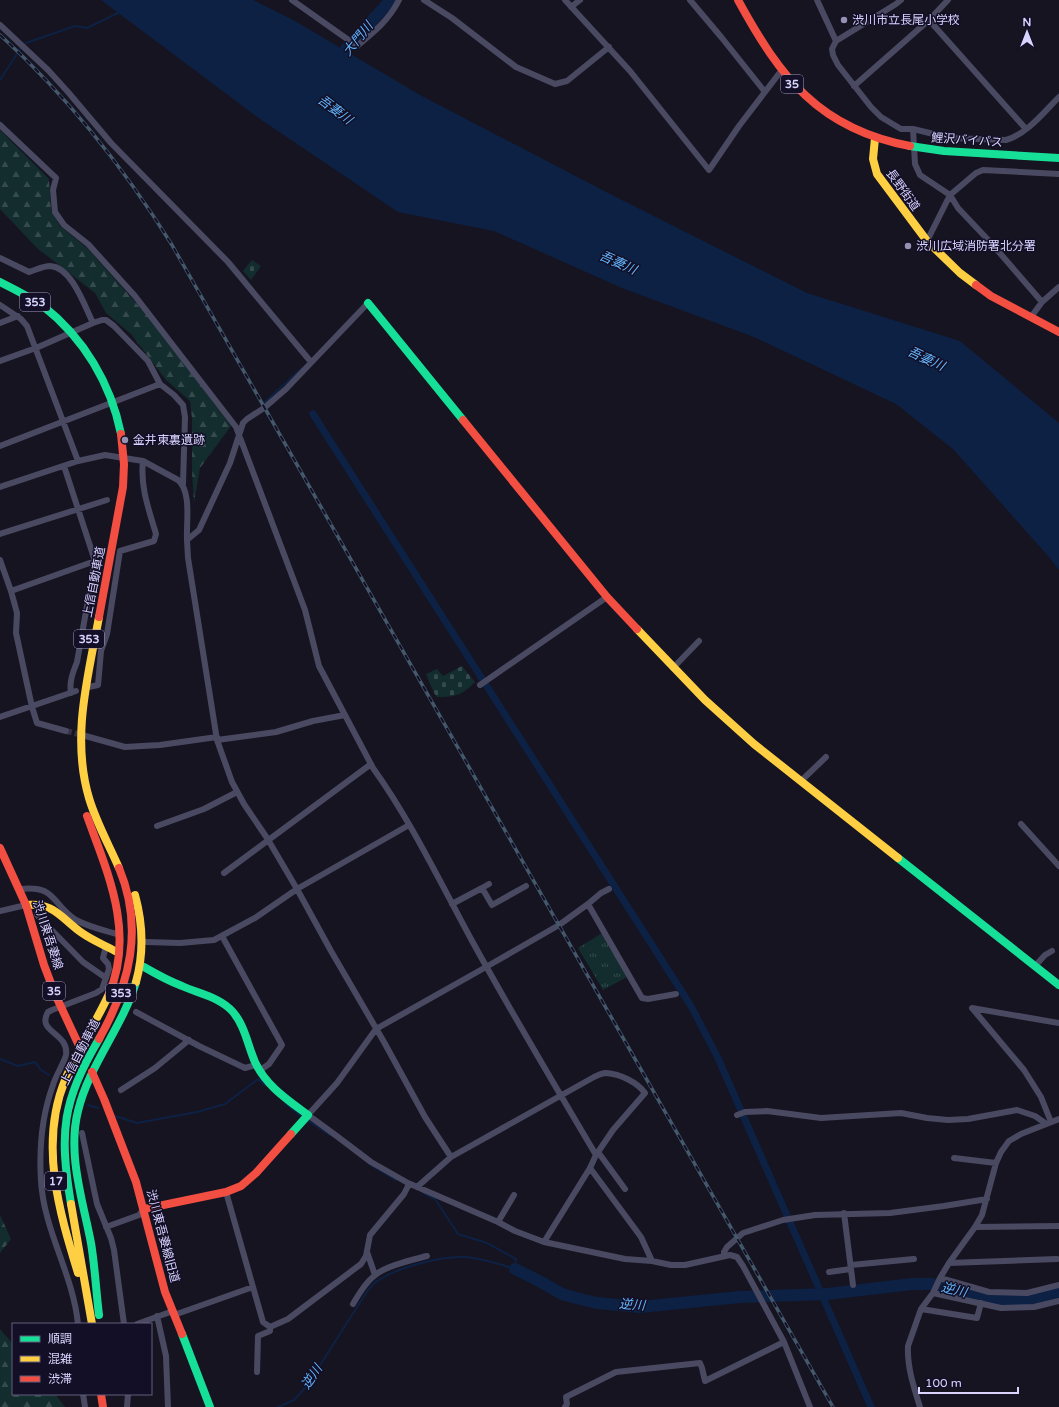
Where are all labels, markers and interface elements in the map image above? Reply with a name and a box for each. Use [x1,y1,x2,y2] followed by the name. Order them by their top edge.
[1007,12,1047,52] north arrow
[852,13,960,27] place label: 渋川市立長尾小学校
[839,15,849,25] marker: 渋川市立長尾小学校
[1023,16,1031,29] text: N
[340,17,378,59] water label: 大門川
[781,75,803,93] road number: 35
[315,92,357,129] water label: 吾妻川
[931,131,1003,149] street label: 鯉沢バイパス
[883,166,923,214] street label: 長野街道
[916,239,1036,253] place label: 渋川広域消防署北分署
[903,241,913,251] marker: 渋川広域消防署北分署
[597,248,641,279] water label: 吾妻川
[20,293,50,311] road number: 353
[905,344,949,375] water label: 吾妻川
[133,433,205,447] place label: 金井東裏遺跡
[120,435,130,445] marker: 金井東裏遺跡
[80,545,108,619] street label: 上信自動車道
[74,630,104,648] road number: 353
[30,899,66,971] street label: 渋川東吾妻線
[43,982,65,1000] road number: 35
[106,984,136,1002] road number: 353
[57,1017,103,1087] street label: 上信自動車道
[45,1172,67,1190] road number: 17
[144,1188,182,1284] street label: 渋川東吾妻線旧道
[940,1279,970,1301] water label: 逆川
[618,1296,648,1314] water label: 逆川
[12,1323,152,1395] legend
[48,1332,72,1346] text: 順調
[48,1352,72,1366] text: 混雑
[298,1360,327,1392] water label: 逆川
[919,1369,1018,1395] scale bar
[48,1372,72,1386] text: 渋滞
[925,1376,962,1390] text: 100 m

